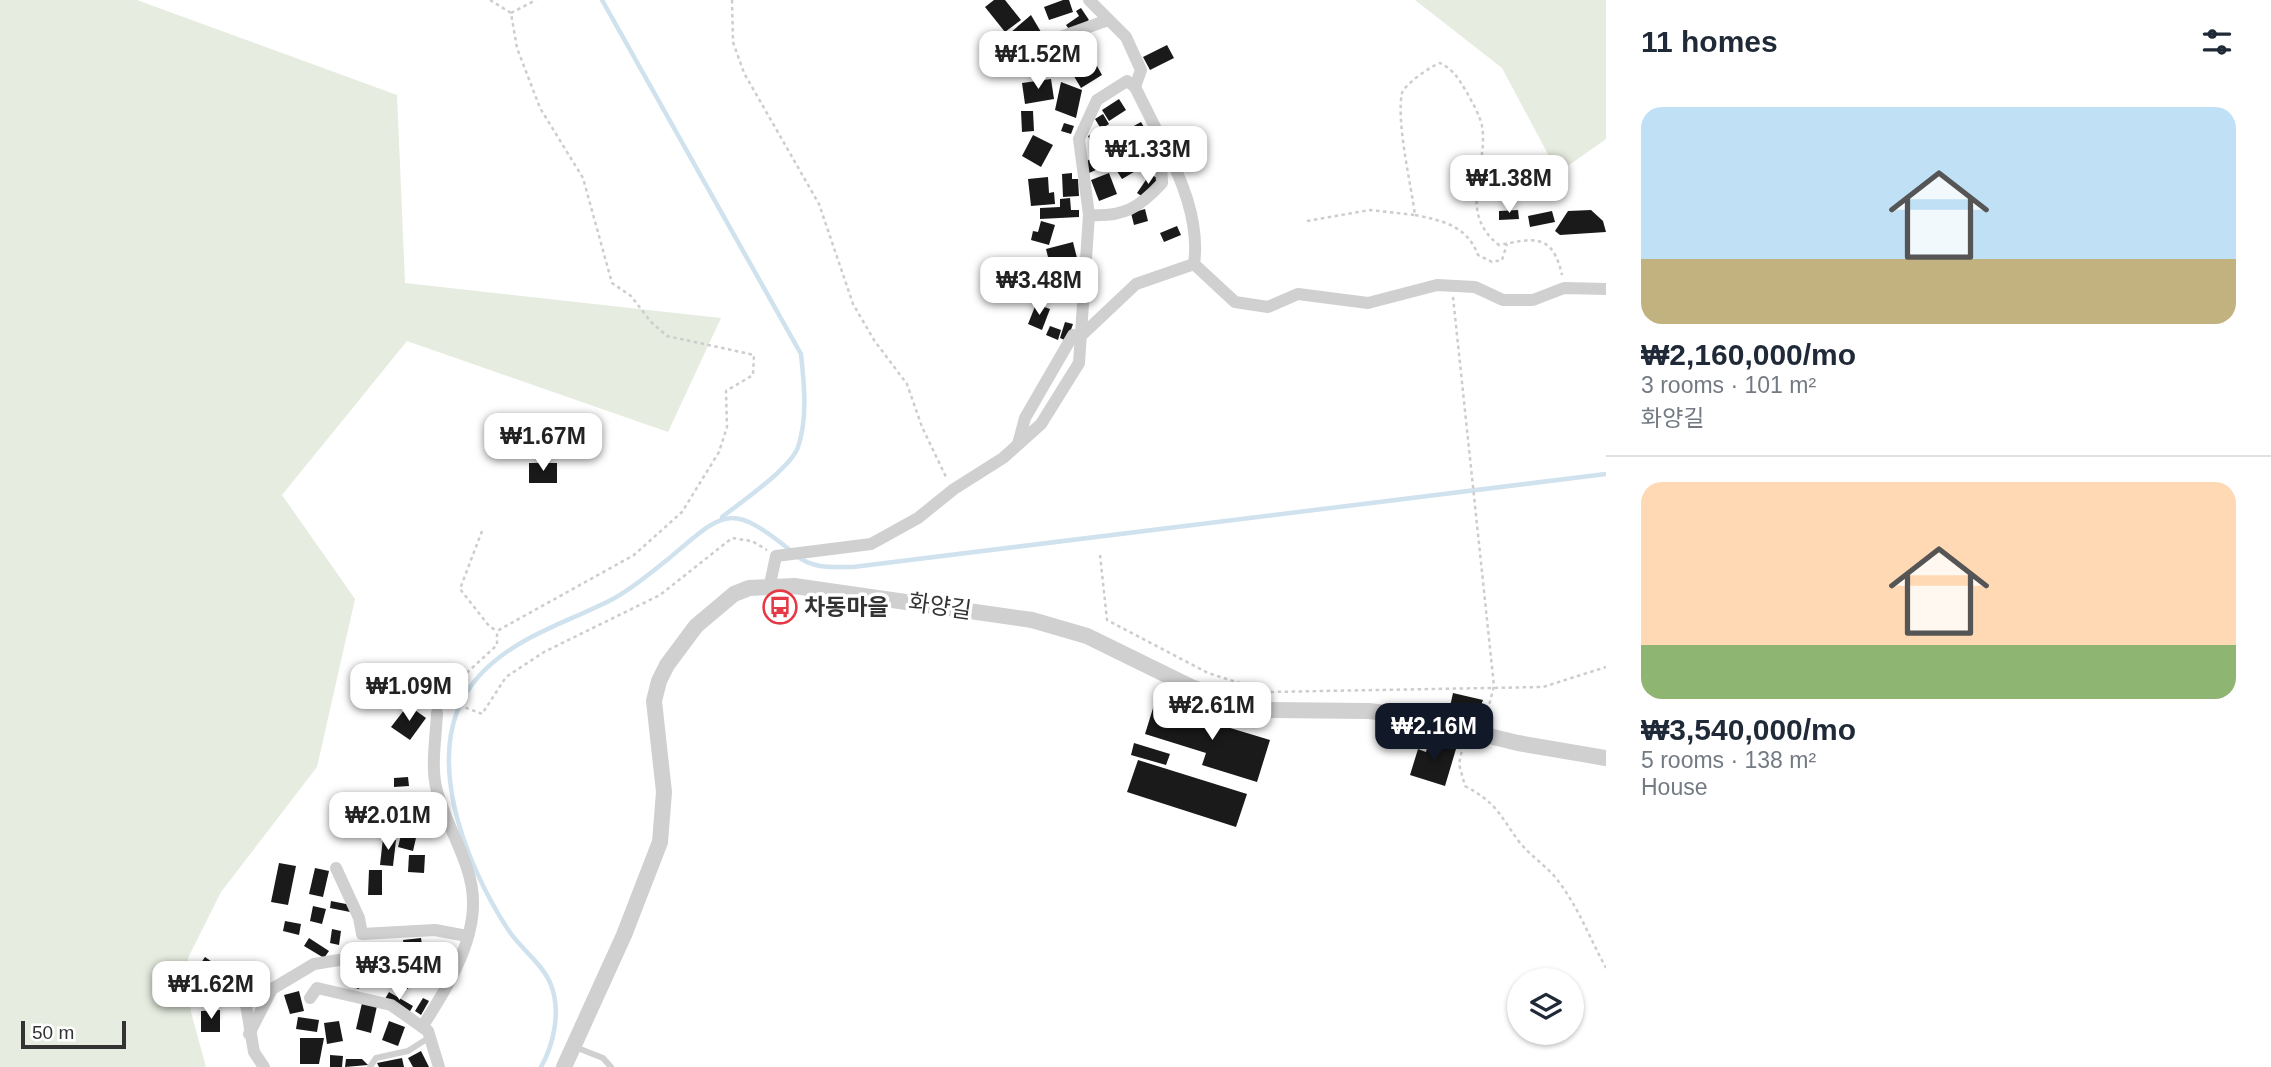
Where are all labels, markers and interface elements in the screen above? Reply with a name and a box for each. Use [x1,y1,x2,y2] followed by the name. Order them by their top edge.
[2198,23,2236,61] icon: filters
[1641,25,1778,58] text: 11 homes
[981,32,1095,91] pin: ₩1.52M
[995,41,1081,67] text: ₩1.52M
[1091,127,1205,186] pin: ₩1.33M
[1105,136,1191,162] text: ₩1.33M
[1876,152,2002,278] icon: home
[1452,156,1566,215] pin: ₩1.38M
[1466,165,1552,191] text: ₩1.38M
[982,258,1096,317] pin: ₩3.48M
[996,267,1082,293] text: ₩3.48M
[1641,338,1856,371] text: ₩2,160,000/mo
[1641,372,1816,398] text: 3 rooms · 101 m²
[1641,405,1704,431] text: 화양길
[486,414,600,473] pin: ₩1.67M
[500,423,586,449] text: ₩1.67M
[1876,528,2002,654] icon: home
[761,588,799,626] bus stop icon: 차동마을
[907,589,973,623] street label: 화양길
[804,594,889,620] place label: 차동마을
[352,664,466,723] pin: ₩1.09M
[366,673,452,699] text: ₩1.09M
[1155,682,1269,742] pin: ₩2.61M
[1169,692,1255,718] text: ₩2.61M
[1377,704,1491,763] pin: ₩2.16M
[1391,713,1477,739] text: ₩2.16M
[1641,713,1856,746] text: ₩3,540,000/mo
[1641,747,1816,773] text: 5 rooms · 138 m²
[1641,774,1707,800] text: House
[331,792,445,852] pin: ₩2.01M
[345,802,431,828] text: ₩2.01M
[342,942,456,1002] pin: ₩3.54M
[356,952,442,978] text: ₩3.54M
[154,962,268,1021] pin: ₩1.62M
[1507,968,1584,1045] map controls
[1507,968,1584,1045] button: layers
[168,971,254,997] text: ₩1.62M
[21,1018,126,1050] scale bar
[32,1022,74,1043] text: 50 m

